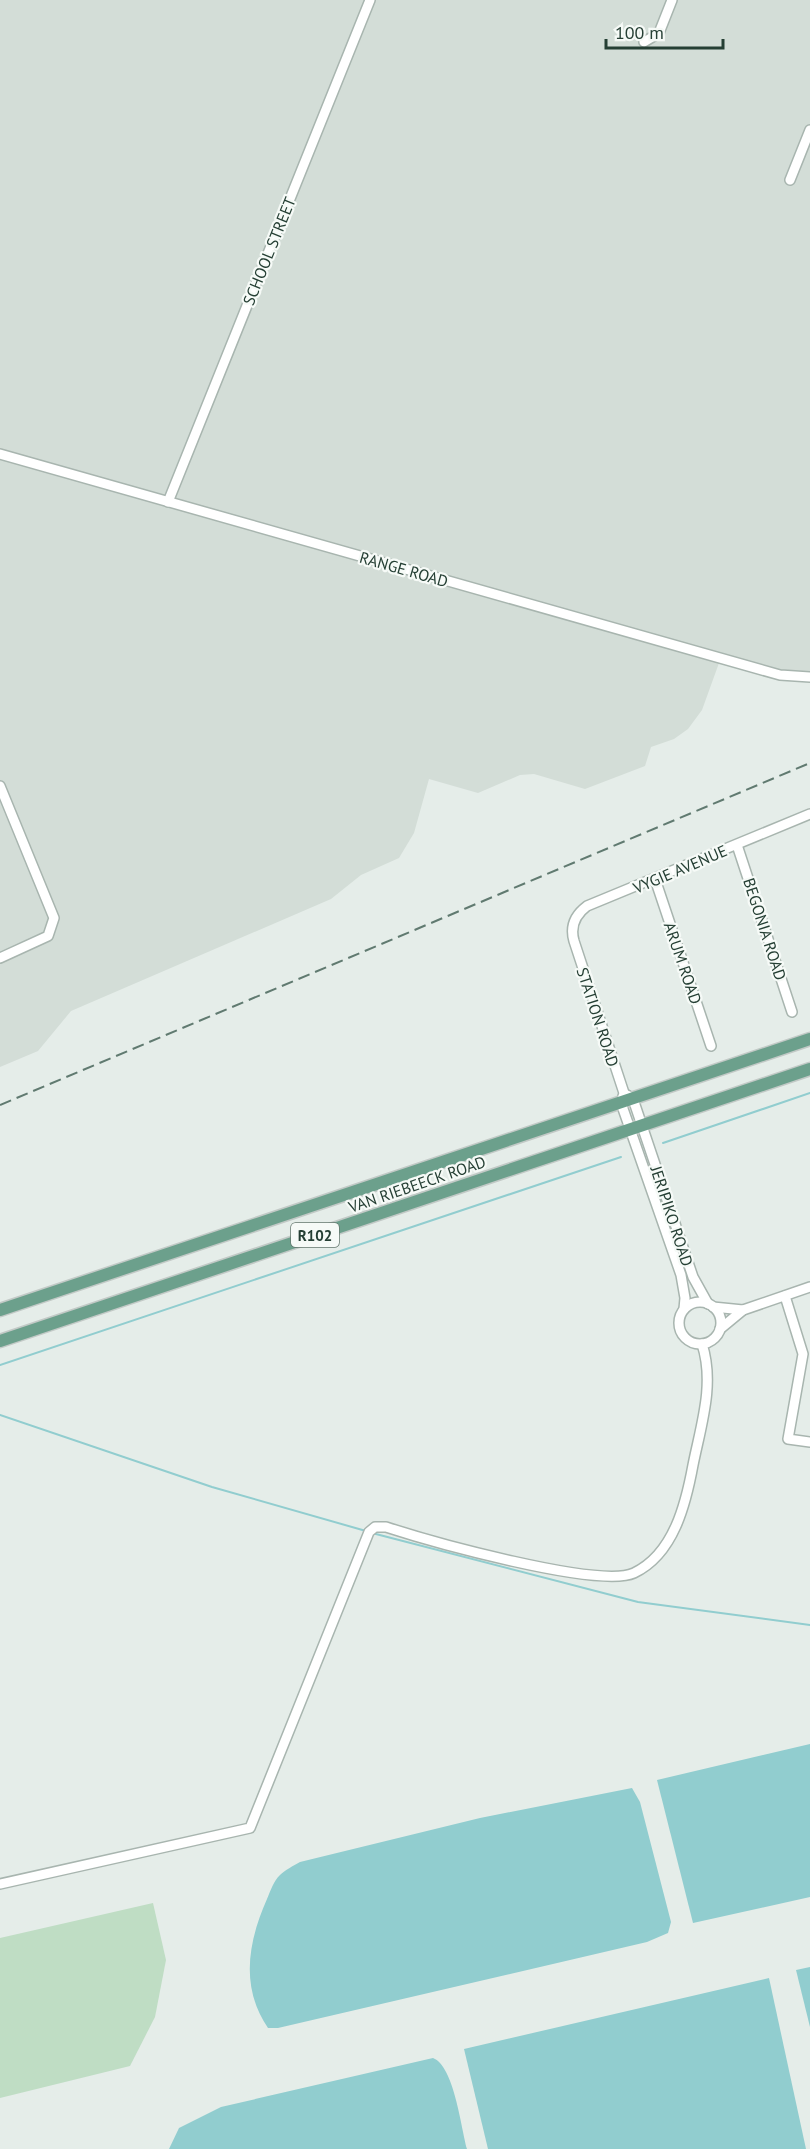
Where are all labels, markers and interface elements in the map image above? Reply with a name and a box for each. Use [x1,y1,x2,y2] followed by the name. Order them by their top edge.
[606,12,723,50] scale bar
[615,21,664,44] text: 100 m
[238,194,300,308] street label: SCHOOL STREET
[357,547,451,591] street label: RANGE ROAD
[629,840,730,898] street label: VYGIE AVENUE
[739,875,791,983] street label: BEGONIA ROAD
[660,919,706,1007] street label: ARUM ROAD
[573,965,623,1069] street label: STATION ROAD
[345,1151,488,1217] street label: VAN RIEBEECK ROAD
[646,1162,698,1269] street label: JERIPIKO ROAD
[291,1223,339,1247] road number: R102

